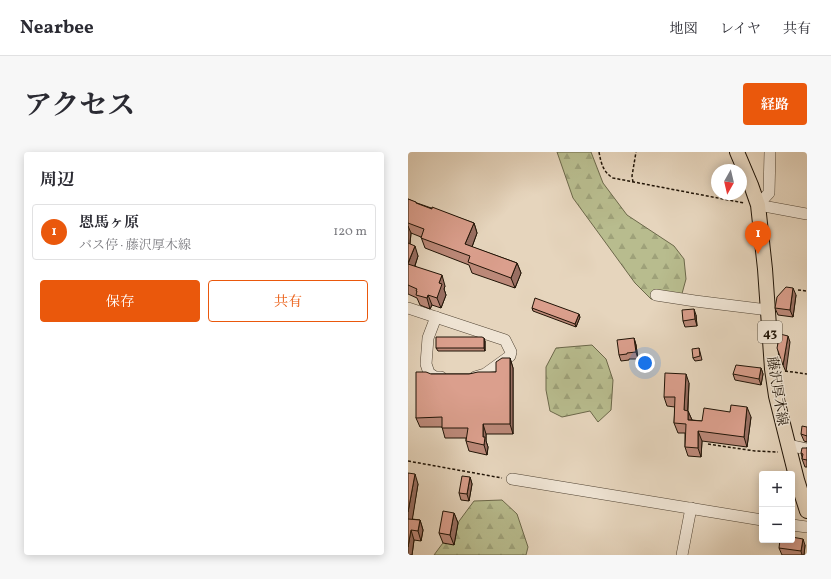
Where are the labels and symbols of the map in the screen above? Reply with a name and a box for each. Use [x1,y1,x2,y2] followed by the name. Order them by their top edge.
[711,164,747,200] north arrow
[745,221,771,254] pin: 1
[758,321,782,343] road number: 43
[635,353,655,373] your location
[762,355,791,427] street label: 藤沢厚木線

